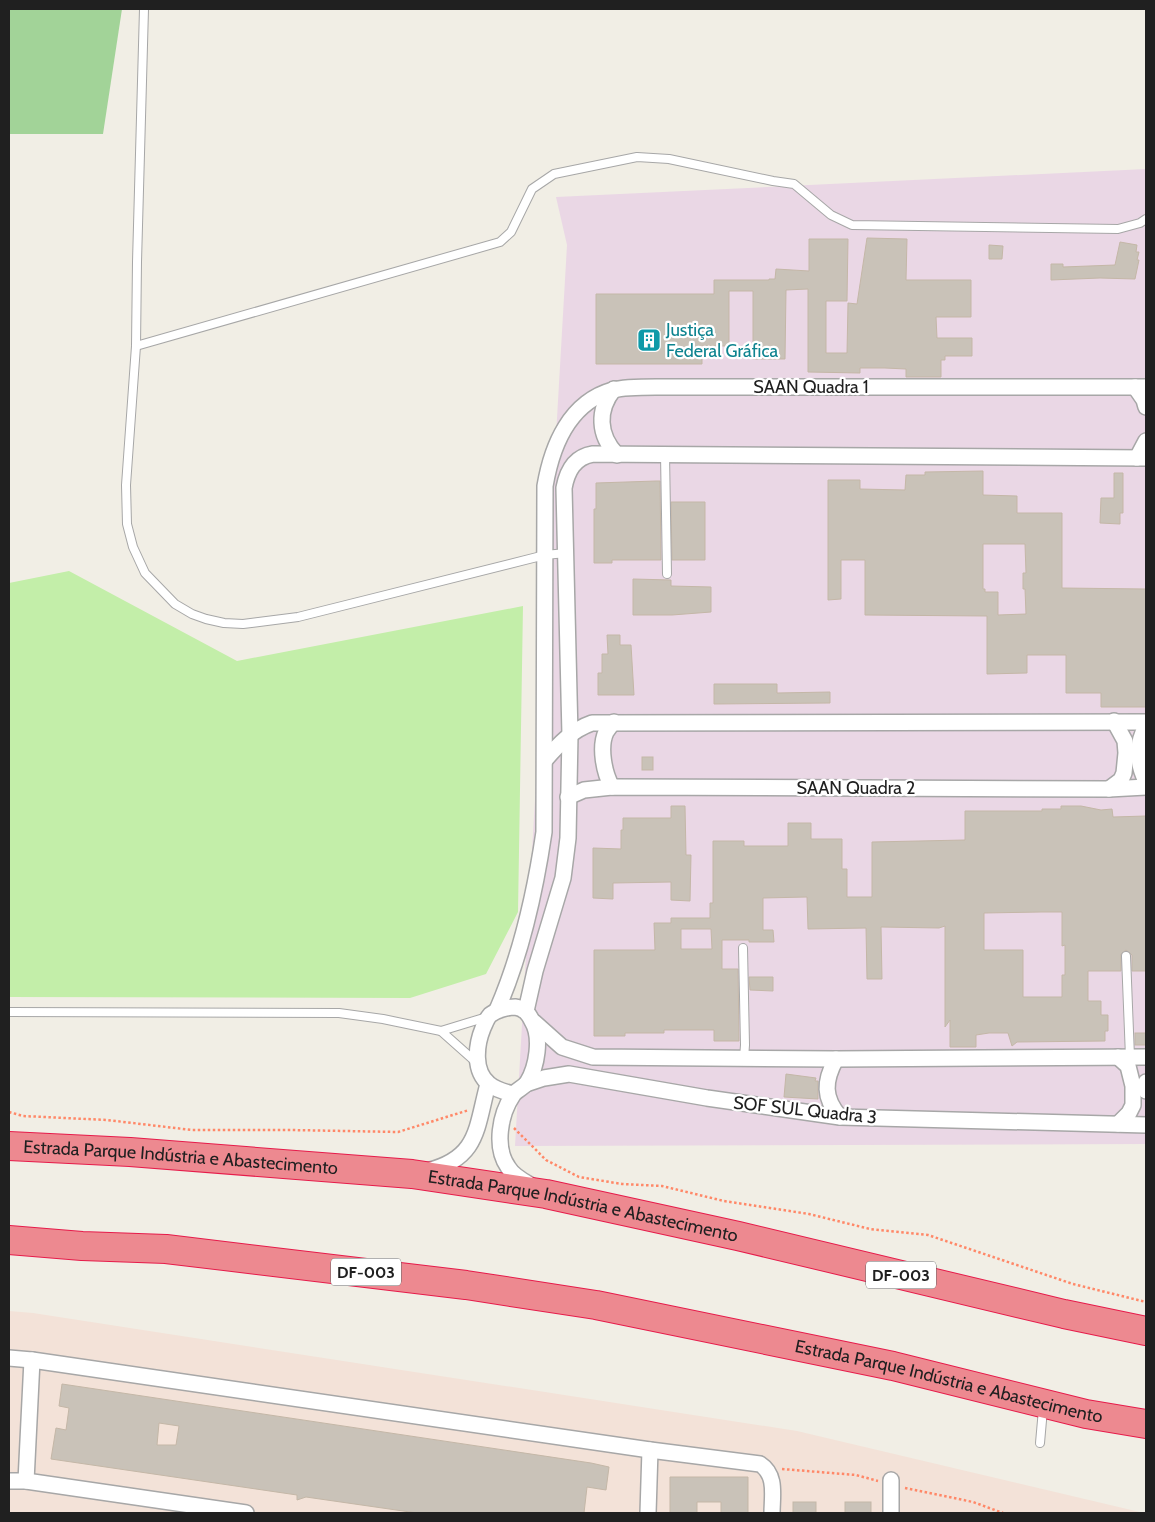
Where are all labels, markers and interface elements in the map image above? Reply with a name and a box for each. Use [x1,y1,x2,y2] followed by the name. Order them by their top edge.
[665,319,779,362] place label: Justiça Federal Gráfica
[636,327,662,353] building icon: Justiça Federal Gráfica
[753,376,869,398] street label: SAAN Quadra 1
[797,777,915,799] street label: SAAN Quadra 2
[732,1092,878,1128] street label: SOF SUL Quadra 3
[23,1136,339,1179] street label: Estrada Parque Indústria e Abastecimento
[426,1166,740,1247] street label: Estrada Parque Indústria e Abastecimento
[331,1258,401,1286] road number: DF-003
[866,1262,936,1288] road number: DF-003
[793,1335,1104,1428] street label: Estrada Parque Indústria e Abastecimento

